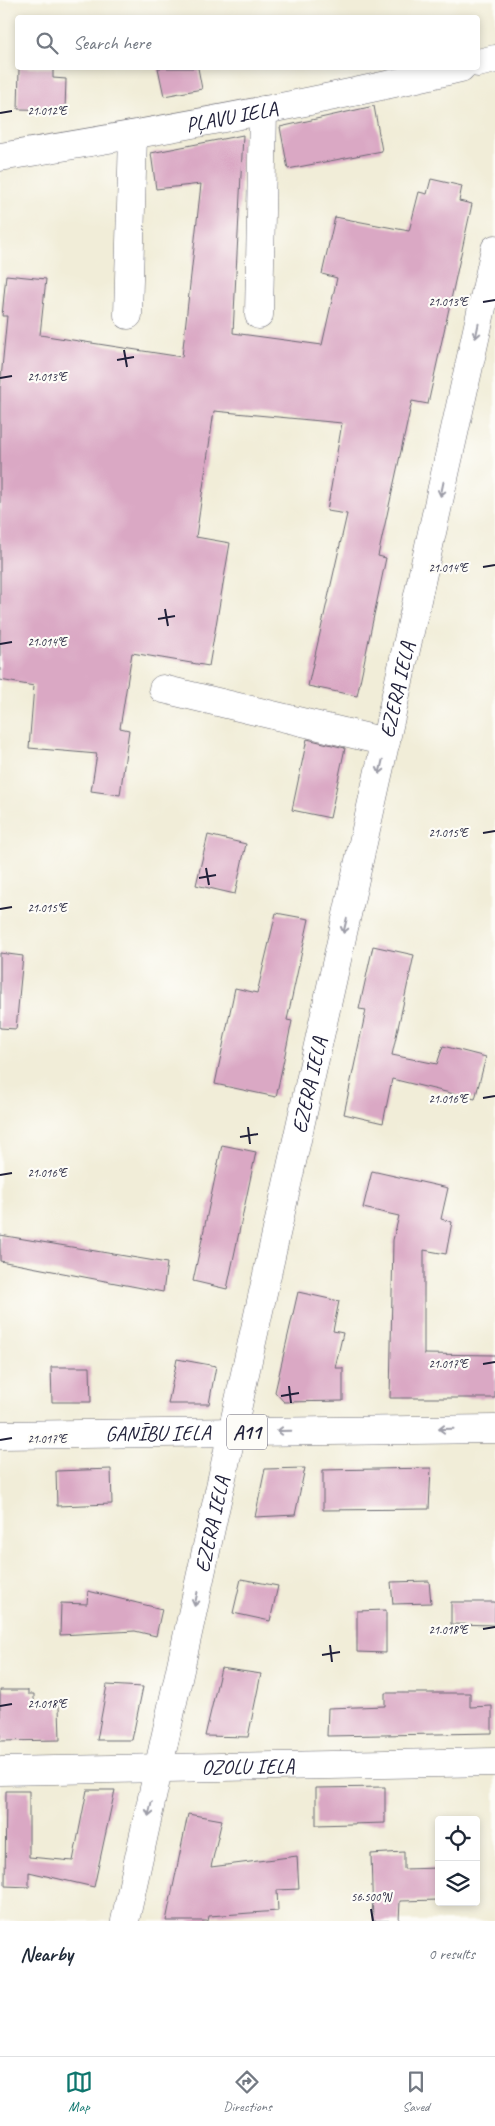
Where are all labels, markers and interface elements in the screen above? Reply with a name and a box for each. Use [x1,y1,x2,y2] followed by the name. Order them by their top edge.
[15,15,480,70] search box
[33,29,61,57] icon: search
[73,31,150,55] text: Search here
[184,95,280,138] street label: PĻAVU IELA
[27,103,68,119] text: 21.012°E
[428,294,469,310] text: 21.013°E
[472,322,481,338] one-way arrow
[27,369,68,385] text: 21.013°E
[437,481,446,497] one-way arrow
[428,560,469,576] text: 21.014°E
[27,634,68,650] text: 21.014°E
[374,639,420,740] street label: EZERA IELA
[375,759,385,775] one-way arrow
[428,825,469,841] text: 21.015°E
[27,900,68,916] text: 21.015°E
[340,918,349,934] one-way arrow
[286,1034,332,1135] street label: EZERA IELA
[428,1091,469,1107] text: 21.016°E
[27,1165,68,1181] text: 21.016°E
[428,1356,469,1372] text: 21.017°E
[227,1414,267,1450] road number: A11
[105,1419,212,1447] street label: GANĪBU IELA
[439,1425,455,1434] one-way arrow
[276,1427,292,1436] one-way arrow
[27,1431,68,1447] text: 21.017°E
[189,1474,235,1575] street label: EZERA IELA
[190,1591,200,1607] one-way arrow
[428,1622,469,1638] text: 21.018°E
[27,1696,68,1712] text: 21.018°E
[201,1753,295,1780] street label: OZOLU IELA
[145,1801,154,1817] one-way arrow
[435,1816,480,1906] map controls
[435,1816,480,1861] button: locate
[435,1861,480,1906] button: layers
[351,1889,393,1905] text: 56.500°N
[20,1941,73,1967] text: Nearby
[428,1944,475,1964] text: 0 results
[65,2068,93,2115] tab: Map
[223,2068,272,2115] tab: Directions
[402,2068,430,2115] tab: Saved

